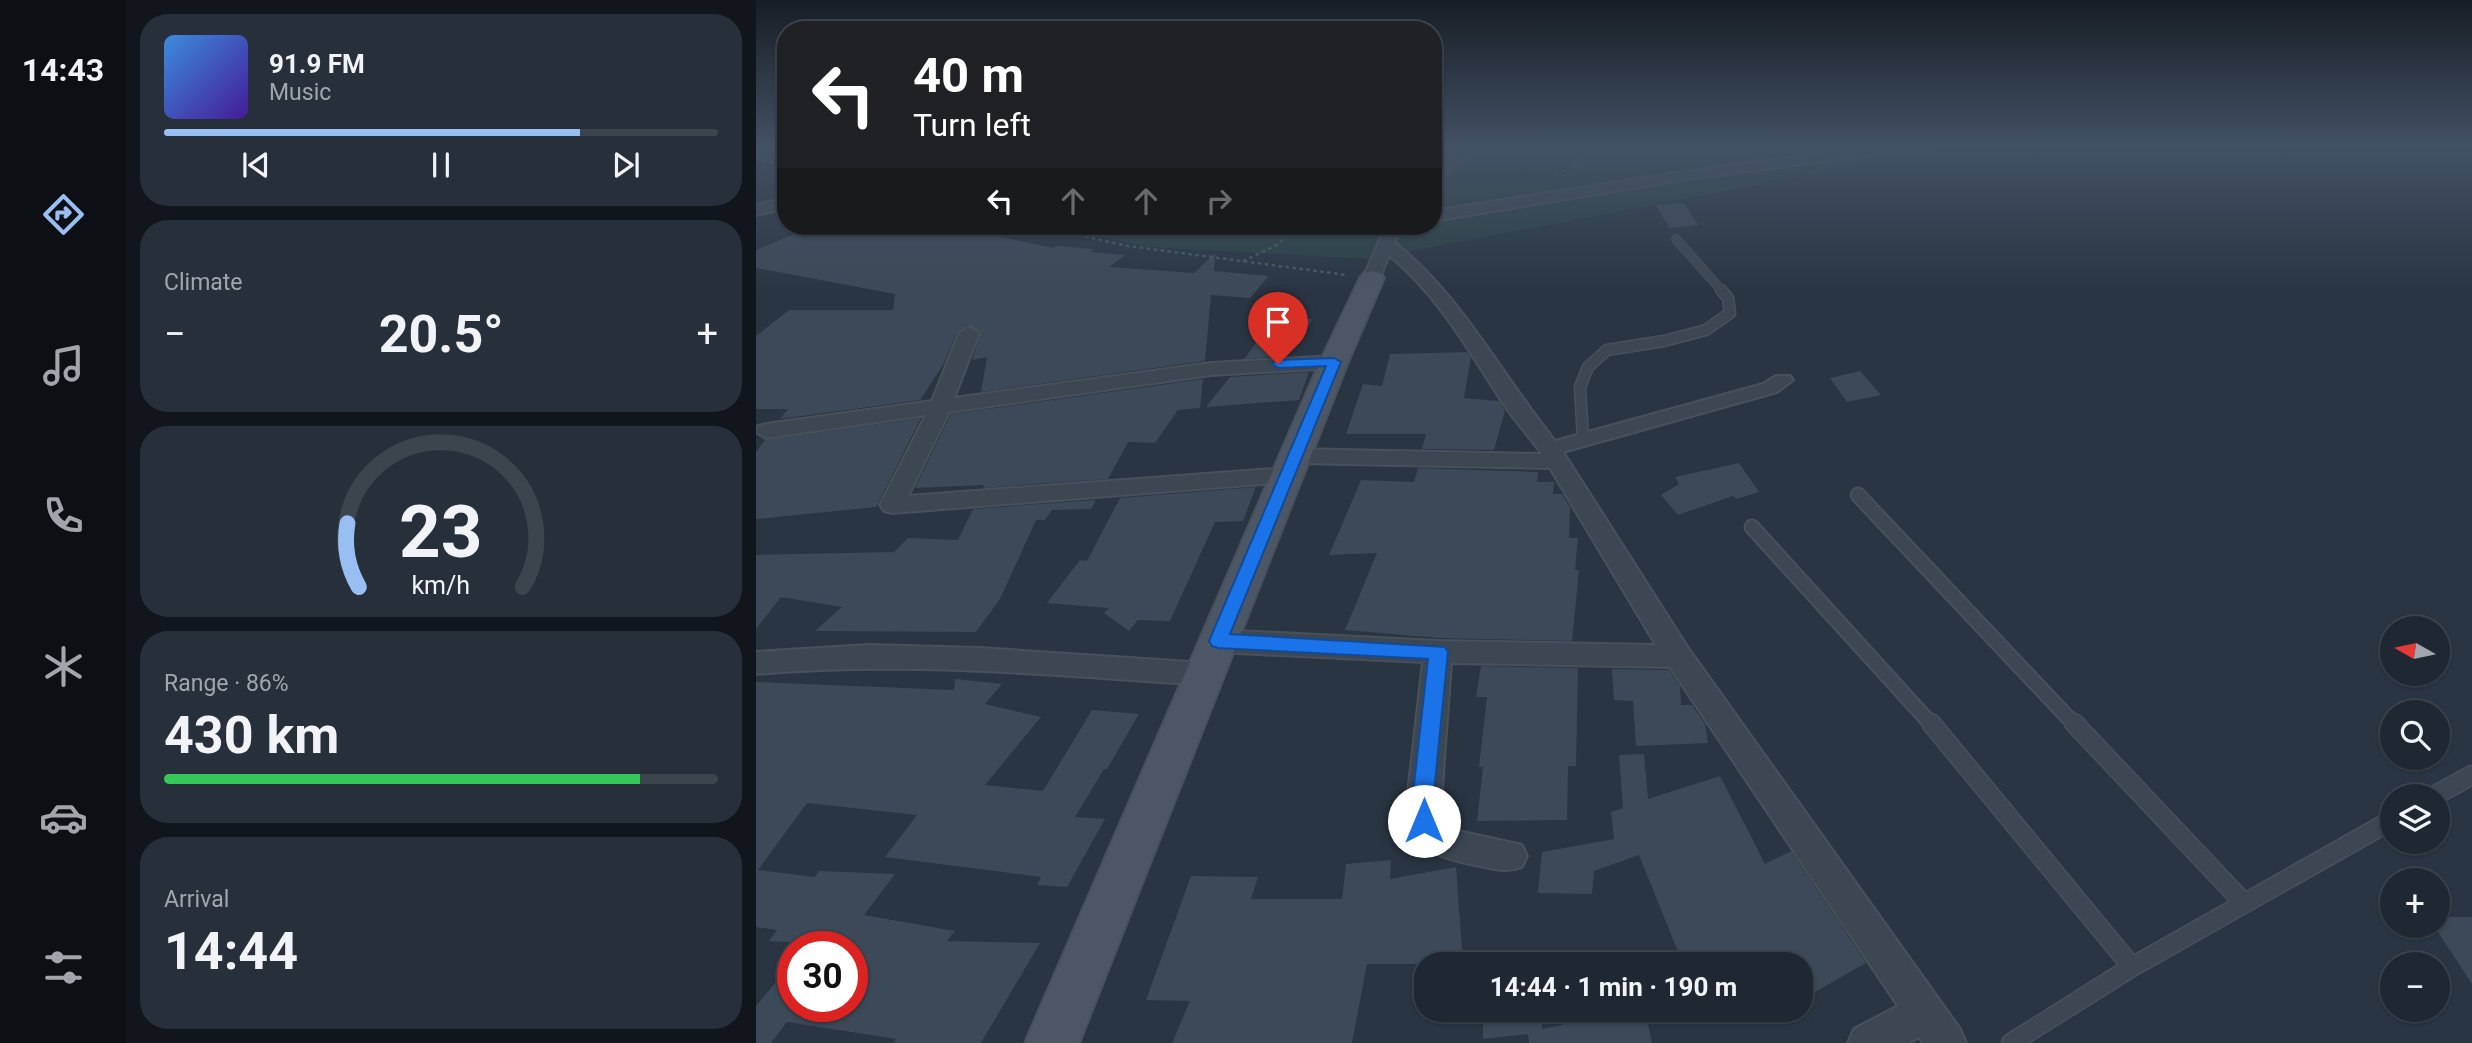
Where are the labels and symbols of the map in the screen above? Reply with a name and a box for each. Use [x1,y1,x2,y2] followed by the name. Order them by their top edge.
[1248,292,1308,364] pin
[2380,616,2450,686] north arrow
[1387,784,1461,858] position arrow
[777,931,868,1022] speed limit sign: 30

